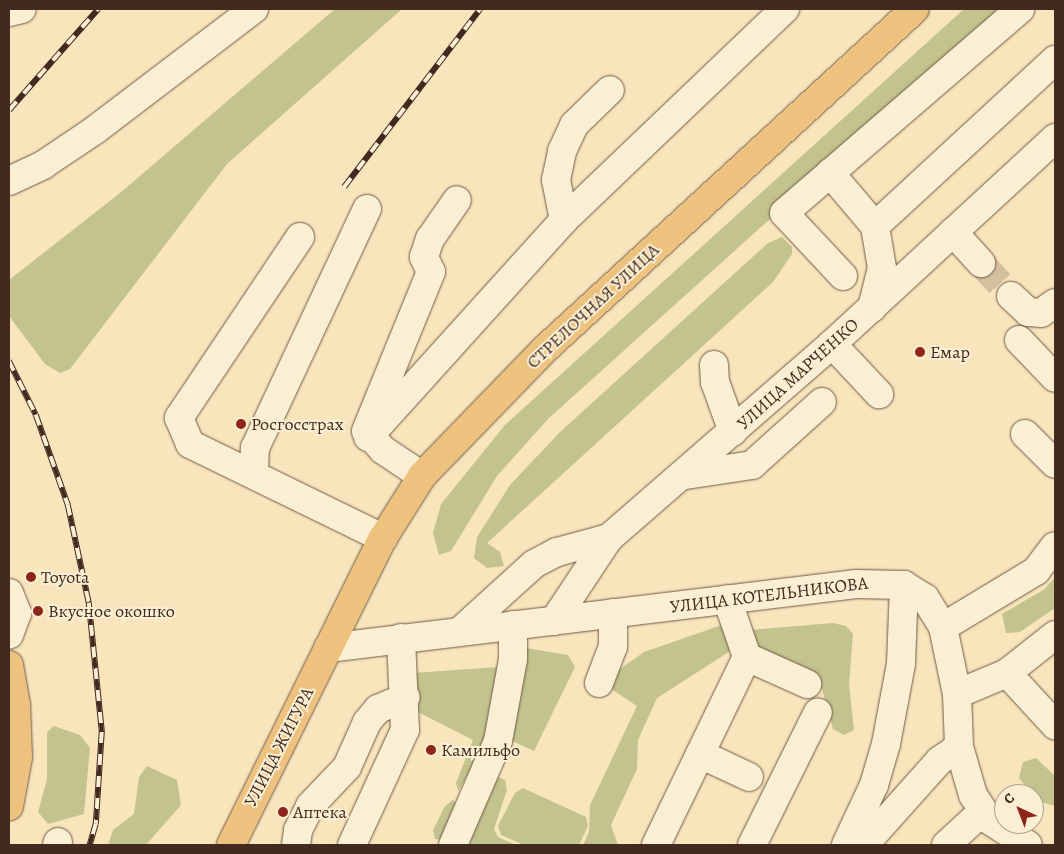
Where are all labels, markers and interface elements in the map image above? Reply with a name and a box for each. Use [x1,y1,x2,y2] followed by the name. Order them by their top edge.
[522,239,664,373] street label: СТРЕЛОЧНАЯ УЛИЦА
[733,314,863,434] street label: УЛИЦА МАРЧЕНКО
[930,341,970,363] place label: Емар
[914,346,926,358] marker: Емар
[251,413,344,435] place label: Росгосстрах
[235,418,247,430] marker: Росгосстрах
[41,566,89,588] place label: Toyota
[25,571,37,583] marker: Toyota
[669,572,869,618] street label: УЛИЦА КОТЕЛЬНИКОВА
[48,600,175,622] place label: Вкусное окошко
[32,605,44,617] marker: Вкусное окошко
[240,684,318,810] street label: УЛИЦА ЖИГУРА
[441,739,520,761] place label: Камильфо
[425,744,437,756] marker: Камильфо
[994,784,1044,834] north arrow
[999,789,1019,808] text: С
[293,801,347,823] place label: Аптека
[277,806,289,818] marker: Аптека

